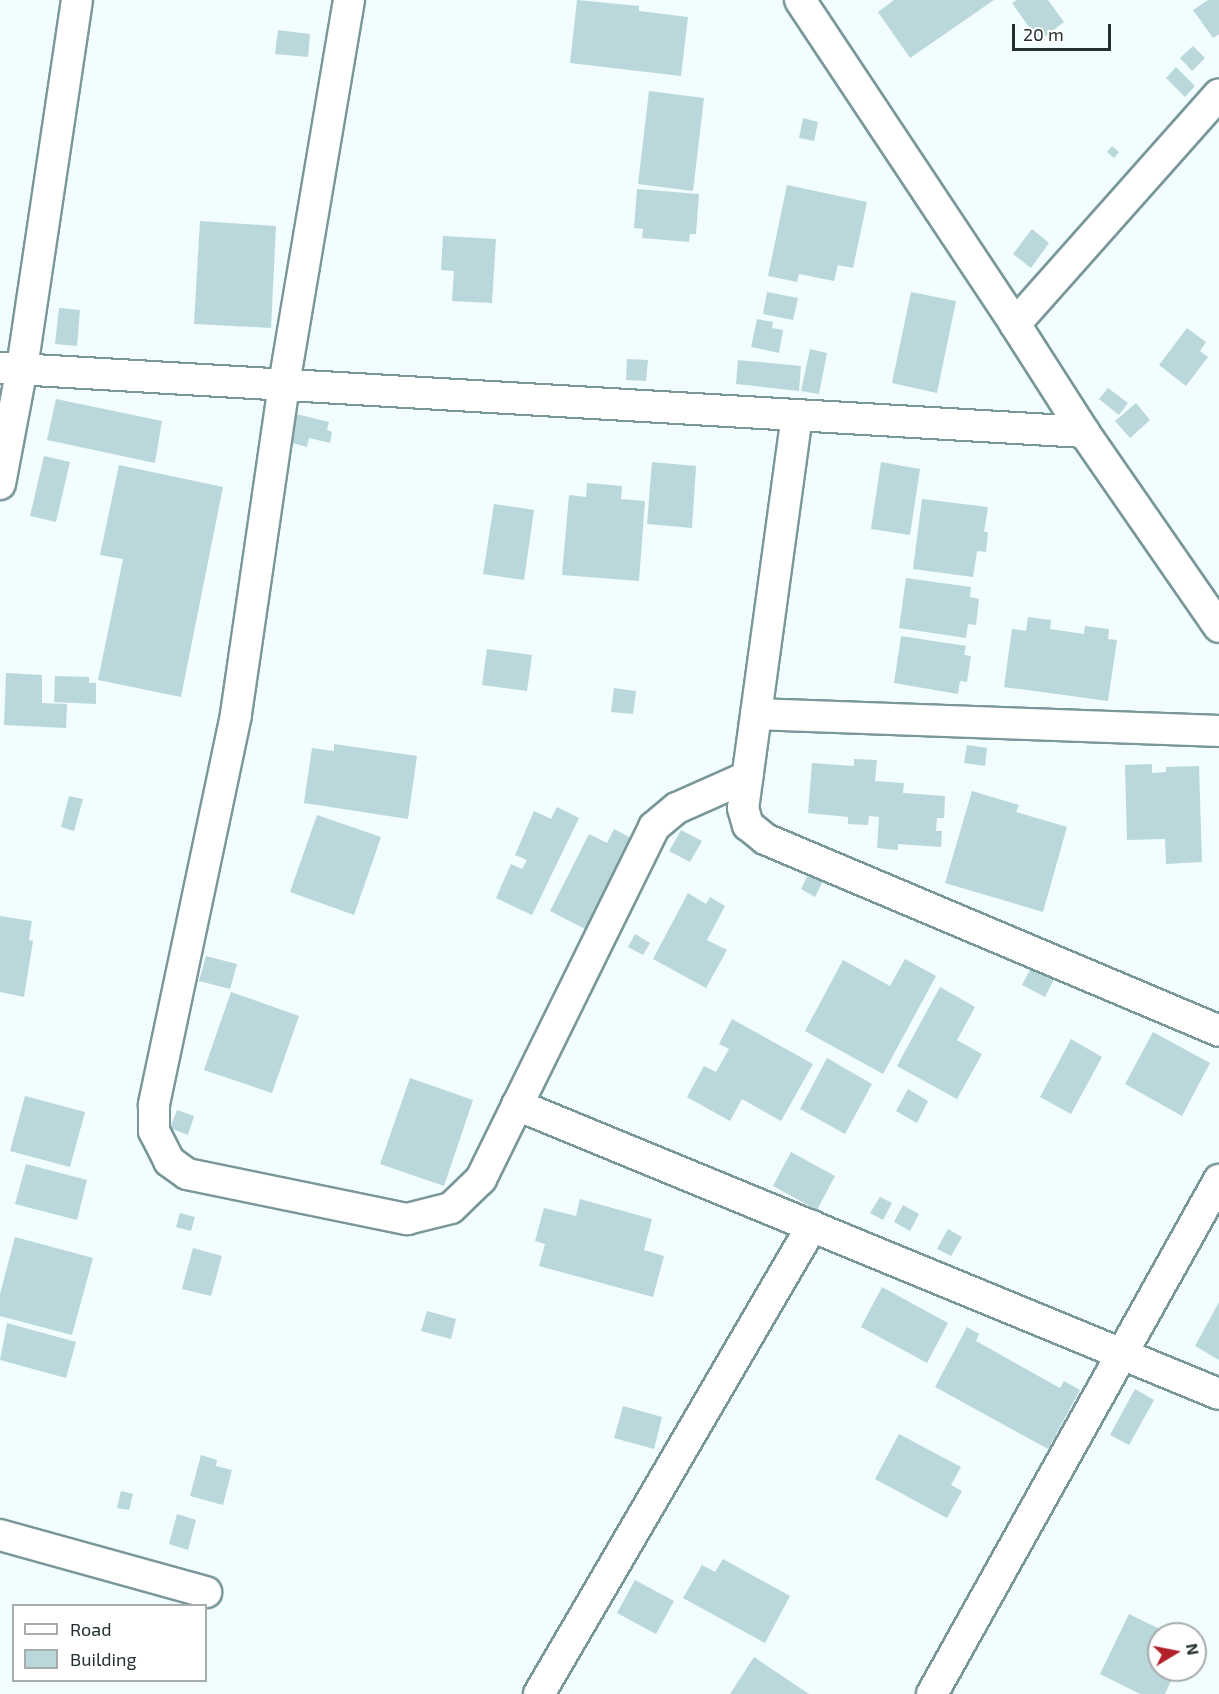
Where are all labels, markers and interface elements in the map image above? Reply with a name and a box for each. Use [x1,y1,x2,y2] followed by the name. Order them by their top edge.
[1015,12,1114,50] scale bar
[1023,23,1064,45] text: 20 m
[12,1604,207,1682] legend
[70,1618,111,1640] text: Road
[1147,1622,1207,1682] north arrow
[1183,1642,1204,1656] text: N
[70,1648,137,1670] text: Building

